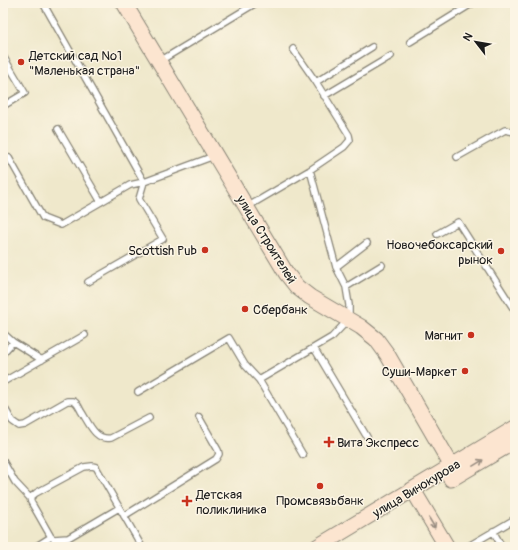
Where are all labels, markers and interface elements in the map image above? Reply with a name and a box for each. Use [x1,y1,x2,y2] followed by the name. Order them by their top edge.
[456,22,496,62] north arrow
[460,30,476,44] text: N
[28,48,140,79] place label: Детский сад №1 "Маленькая страна"
[16,57,26,67] marker: Детский сад №1 "Маленькая страна"
[232,192,300,287] street label: улица Строителей
[386,237,493,268] place label: Новочебоксарский рынок
[128,243,197,259] place label: Scottish Pub
[200,245,210,255] marker: Scottish Pub
[496,246,506,256] marker: Новочебоксарский рынок
[253,302,308,318] place label: Сбербанк
[240,304,250,314] marker: Сбербанк
[424,328,463,344] place label: Магнит
[466,330,476,340] marker: Магнит
[382,364,457,380] place label: Суши-Маркет
[460,366,470,376] marker: Суши-Маркет
[337,435,419,451] place label: Вита Экспресс
[324,437,334,447] marker: Вита Экспресс
[369,456,463,522] street label: улица Винокурова
[472,458,484,466] one-way arrow
[315,481,325,491] marker: Промсвязьбанк
[195,487,267,518] place label: Детская поликлиника
[276,493,364,509] place label: Промсвязьбанк
[181,495,193,507] marker: Детская поликлиника
[429,517,437,529] one-way arrow

